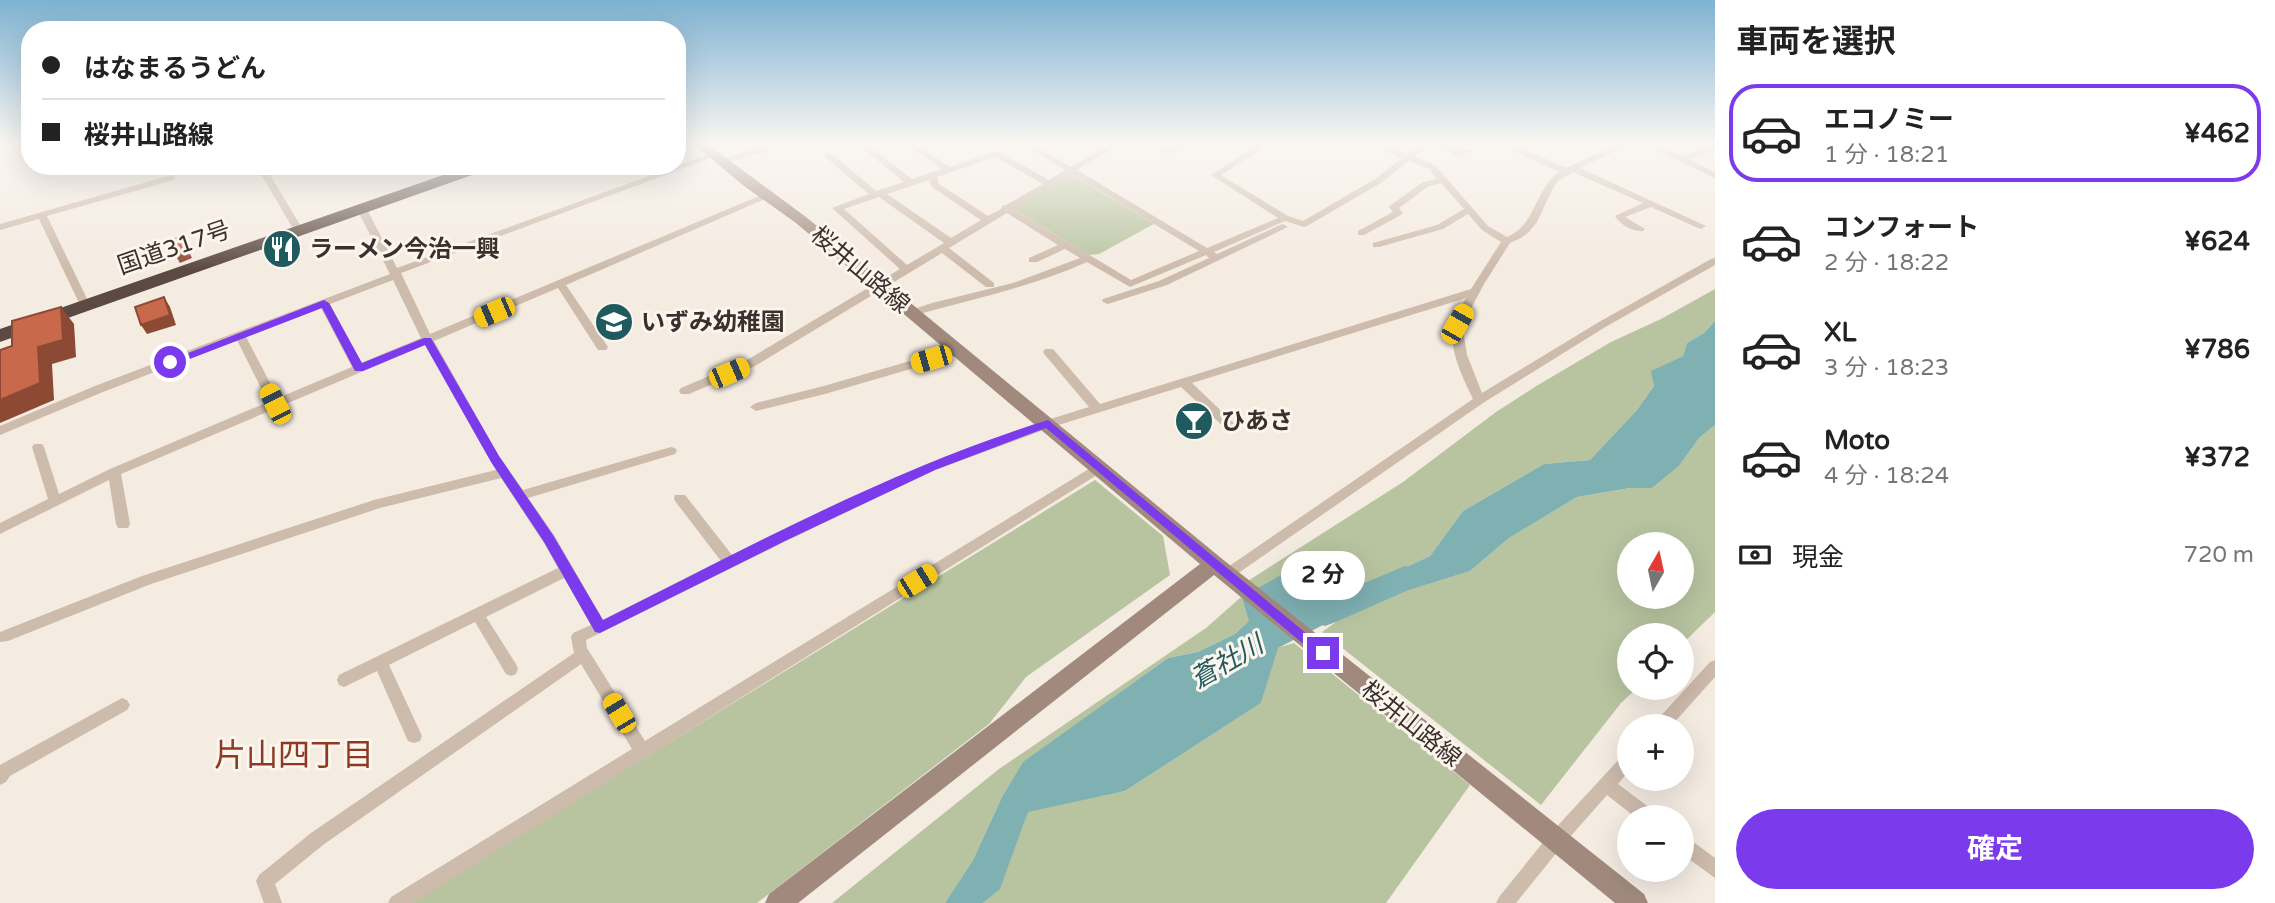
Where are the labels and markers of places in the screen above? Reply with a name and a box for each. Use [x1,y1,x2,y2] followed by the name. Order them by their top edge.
[261,228,303,270] restaurant icon: ラーメン今治一興
[309,235,500,264] place label: ラーメン今治一興
[593,301,635,343] school or university icon: いずみ幼稚園
[641,308,785,337] place label: いずみ幼稚園
[1173,400,1215,442] bar icon: ひあさ
[1221,407,1293,436] place label: ひあさ

